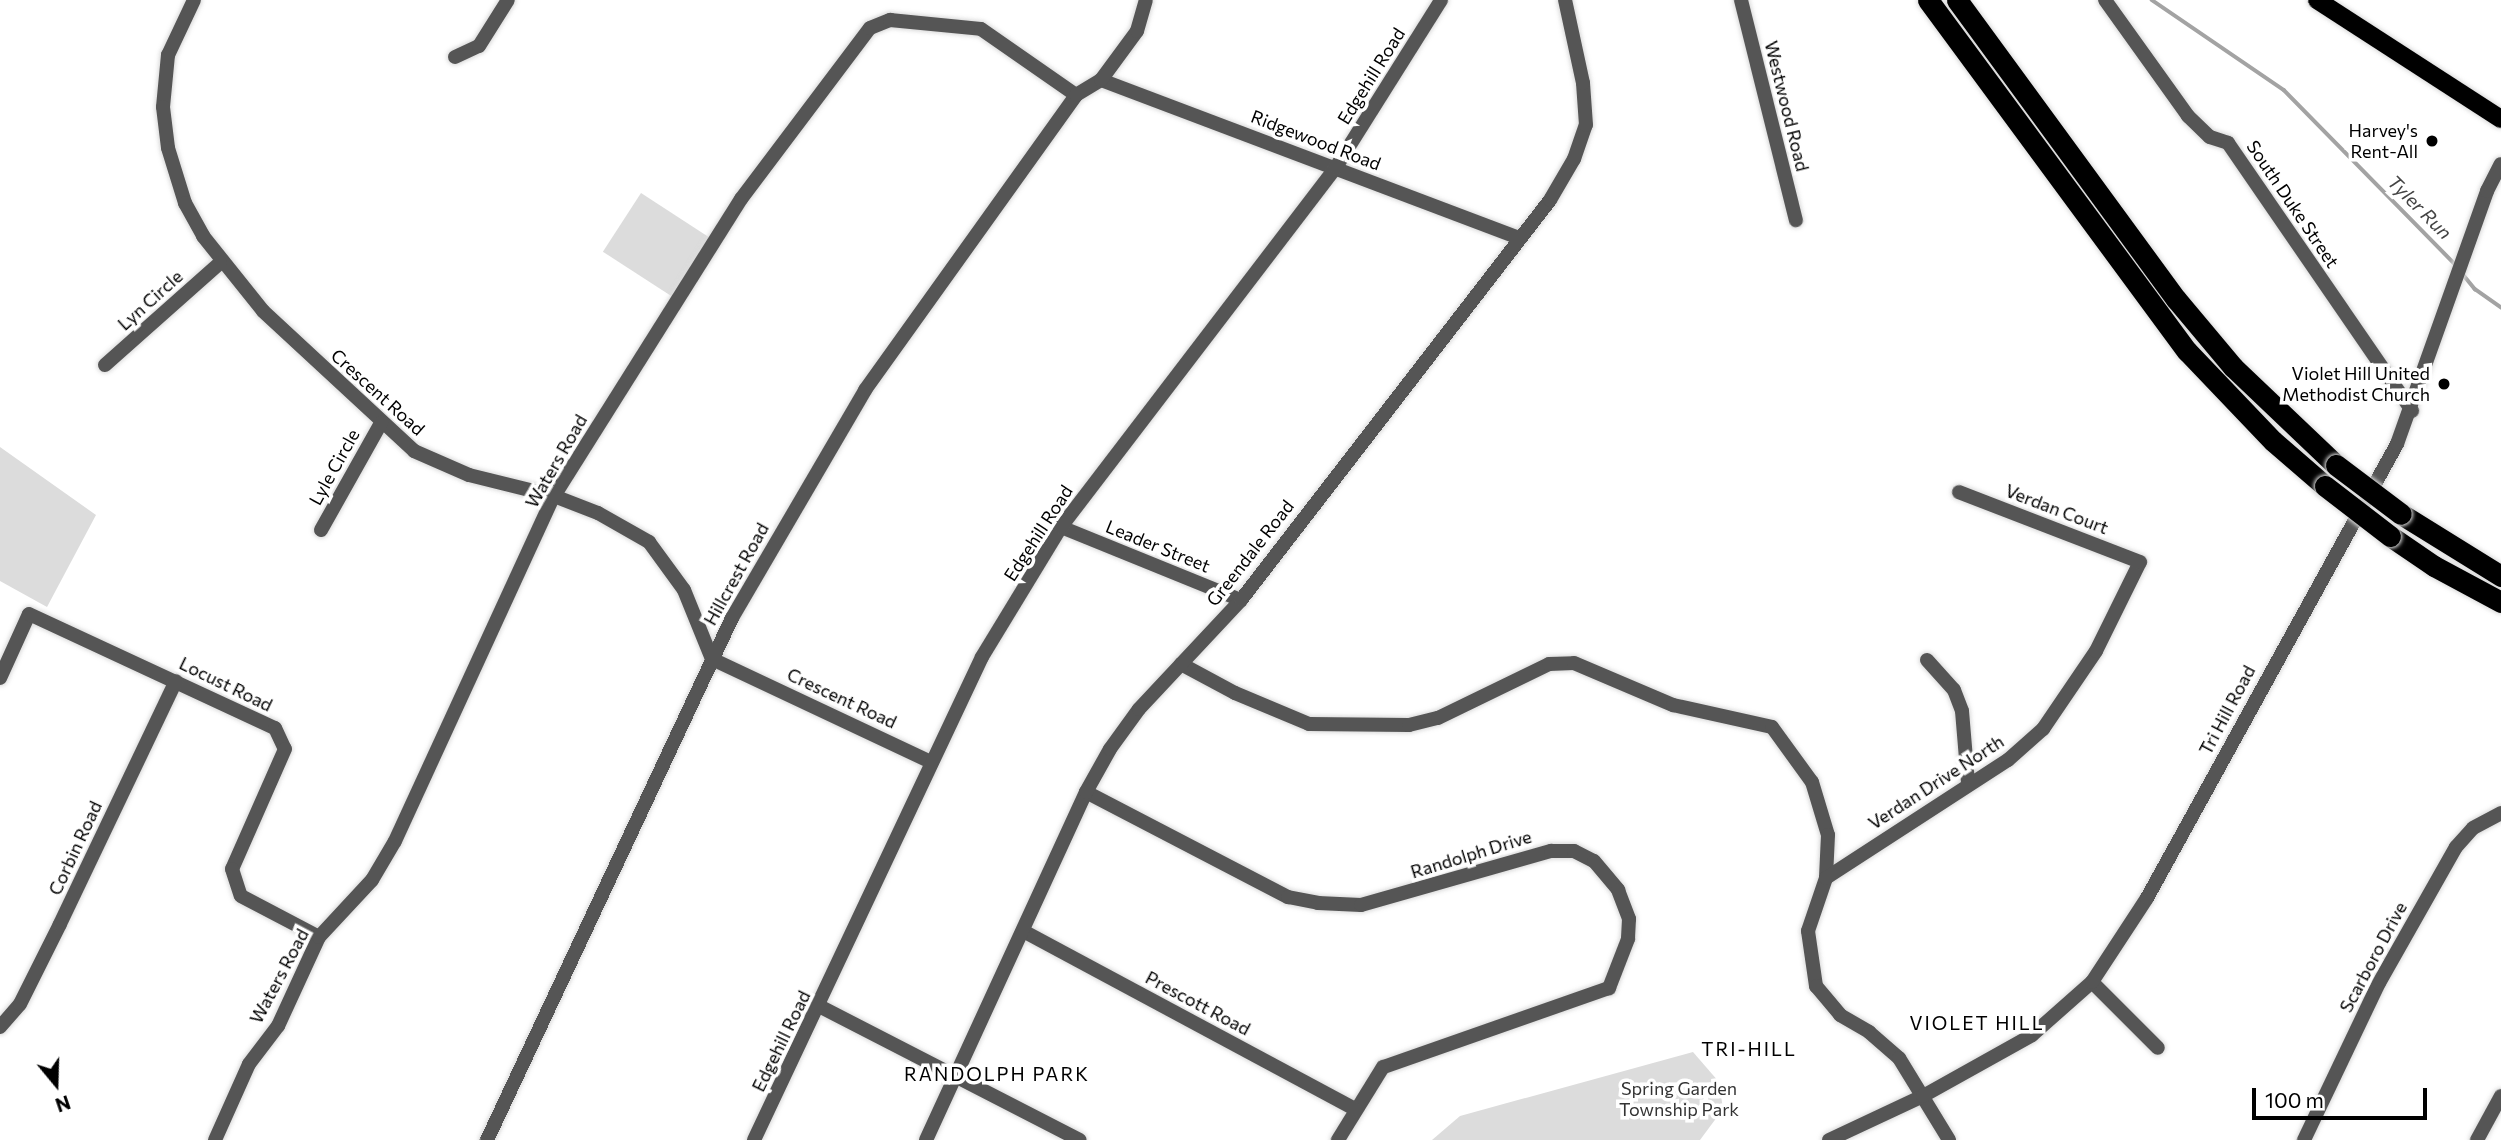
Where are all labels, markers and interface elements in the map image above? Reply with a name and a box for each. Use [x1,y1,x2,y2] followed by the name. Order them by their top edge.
[1333,24,1409,128] street label: Edgehill Road
[1760,39,1814,173] street label: Westwood Road
[1248,105,1384,175] street label: Ridgewood Road
[2349,120,2418,162] place label: Harvey's Rent-All
[2424,133,2440,149] marker: Harvey's Rent-All
[2242,136,2344,272] street label: South Duke Street
[2383,170,2457,244] water label: Tyler Run
[113,265,187,335] street label: Lyn Circle
[327,344,429,440] street label: Crescent Road
[2282,363,2430,406] place label: Violet Hill United Methodist Church
[2436,376,2452,392] marker: Violet Hill United Methodist Church
[521,411,591,511] street label: Waters Road
[304,425,364,509] street label: Lyle Circle
[2002,479,2112,539] street label: Verdan Court
[999,481,1077,585] street label: Edgehill Road
[1202,496,1298,610] street label: Greendale Road
[1103,515,1213,577] street label: Leader Street
[699,519,773,629] street label: Hillcrest Road
[176,652,276,716] street label: Locust Road
[2194,662,2260,758] street label: Tri Hill Road
[784,663,900,733] street label: Crescent Road
[1864,730,2008,834] street label: Verdan Drive North
[44,798,106,898] street label: Corbin Road
[1408,825,1534,883] street label: Randolph Drive
[2335,898,2411,1016] street label: Scarboro Drive
[245,925,313,1027] street label: Waters Road
[1142,966,1254,1040] street label: Prescott Road
[747,987,815,1095] street label: Edgehill Road
[1911,1012,2043,1034] district label: VIOLET HILL
[1702,1038,1796,1060] district label: TRI-HILL
[21,1049,91,1119] north arrow
[906,1063,1088,1085] district label: RANDOLPH PARK
[2256,1074,2431,1118] scale bar
[1619,1078,1739,1120] park label: Spring Garden Township Park
[2265,1087,2324,1112] text: 100 m
[53,1091,73,1118] text: N

